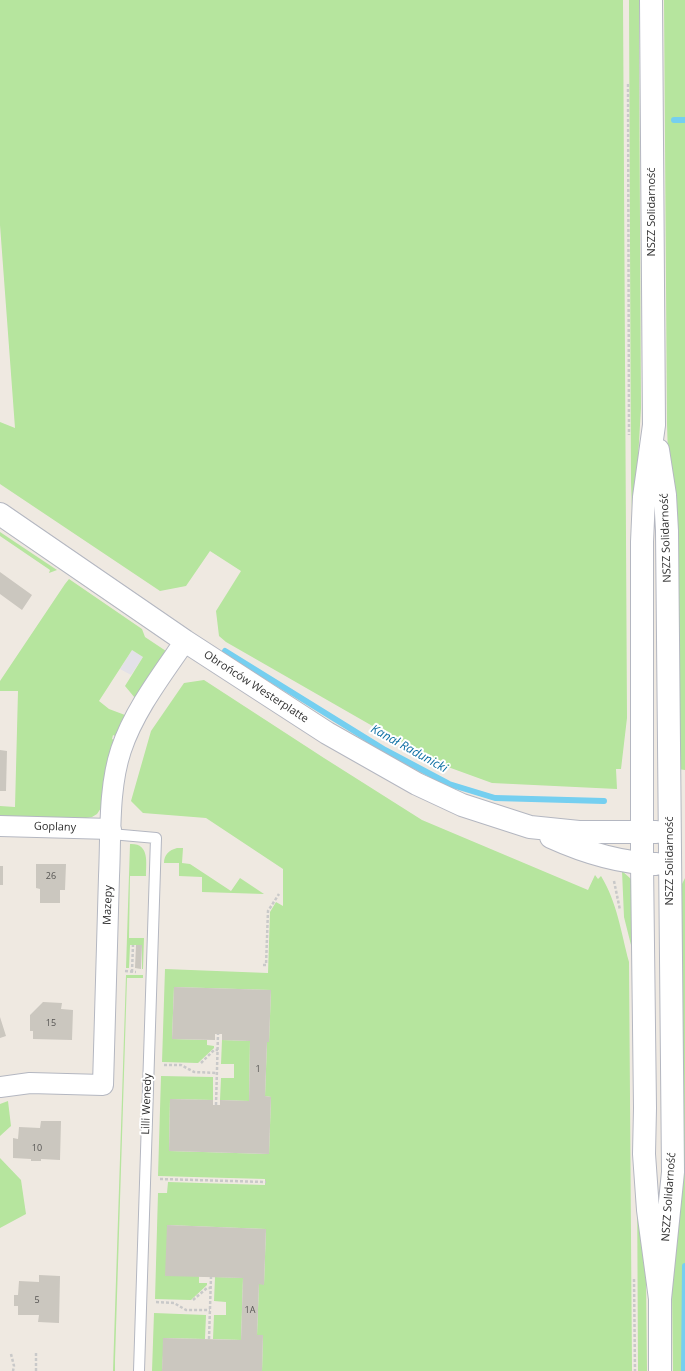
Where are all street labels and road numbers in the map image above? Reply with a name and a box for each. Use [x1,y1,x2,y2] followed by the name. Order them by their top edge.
[645,167,659,257] street label: NSZZ Solidarność
[658,493,674,583] street label: NSZZ Solidarność
[201,648,311,726] street label: Obrońców Westerplatte
[663,816,677,906] street label: NSZZ Solidarność
[34,820,76,834] street label: Goplany
[101,885,115,925] street label: Mazepy
[139,1073,155,1135] street label: Lilli Wenedy
[659,1152,679,1242] street label: NSZZ Solidarność

